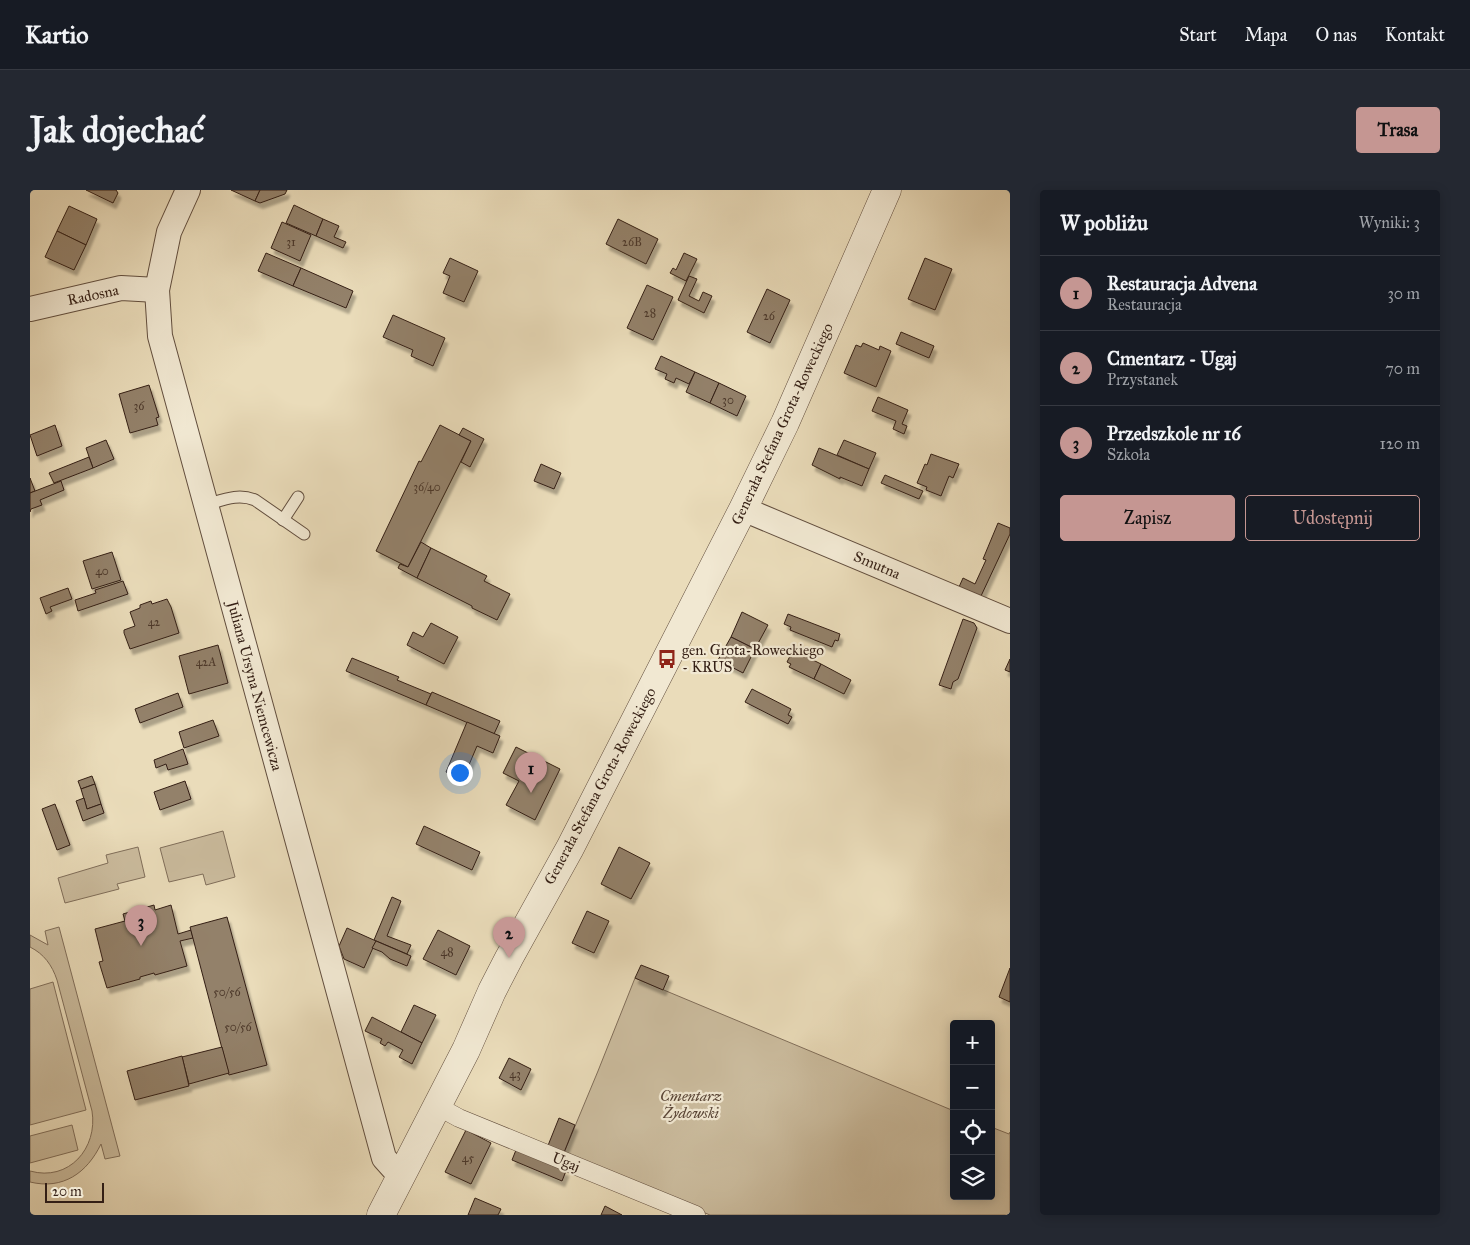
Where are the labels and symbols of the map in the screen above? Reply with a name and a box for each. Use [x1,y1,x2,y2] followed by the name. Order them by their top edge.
[286,235,296,249] house number: 31
[622,235,642,249] house number: 26B
[66,281,121,309] street label: Radosna
[644,306,656,320] house number: 28
[763,309,776,323] house number: 26
[727,320,837,528] street label: Generała Stefana Grota-Roweckiego
[722,393,734,407] house number: 30
[134,399,145,413] house number: 36
[413,480,441,494] house number: 36/40
[851,547,904,583] street label: Smutna
[95,564,109,578] house number: 40
[222,597,286,774] street label: Juliana Ursyna Niemcewicza
[148,615,160,629] house number: 42
[682,641,824,676] place label: gen. Grota-Roweckiego - KRUS
[656,648,678,670] bus stop icon: gen. Grota-Roweckiego - KRUS
[196,655,216,669] house number: 42A
[540,684,660,888] street label: Generała Stefana Grota-Roweckiego
[515,752,547,793] pin: 1
[447,760,473,786] your location
[125,905,157,946] pin: 3
[493,917,525,958] pin: 2
[440,945,454,959] house number: 48
[213,985,242,999] house number: 50/56
[224,1020,253,1034] house number: 50/56
[509,1067,521,1081] house number: 43
[660,1087,722,1122] park label: Cmentarz Żydowski
[549,1148,583,1176] street label: Ugaj
[462,1151,475,1165] house number: 45
[45,1180,104,1203] scale bar

